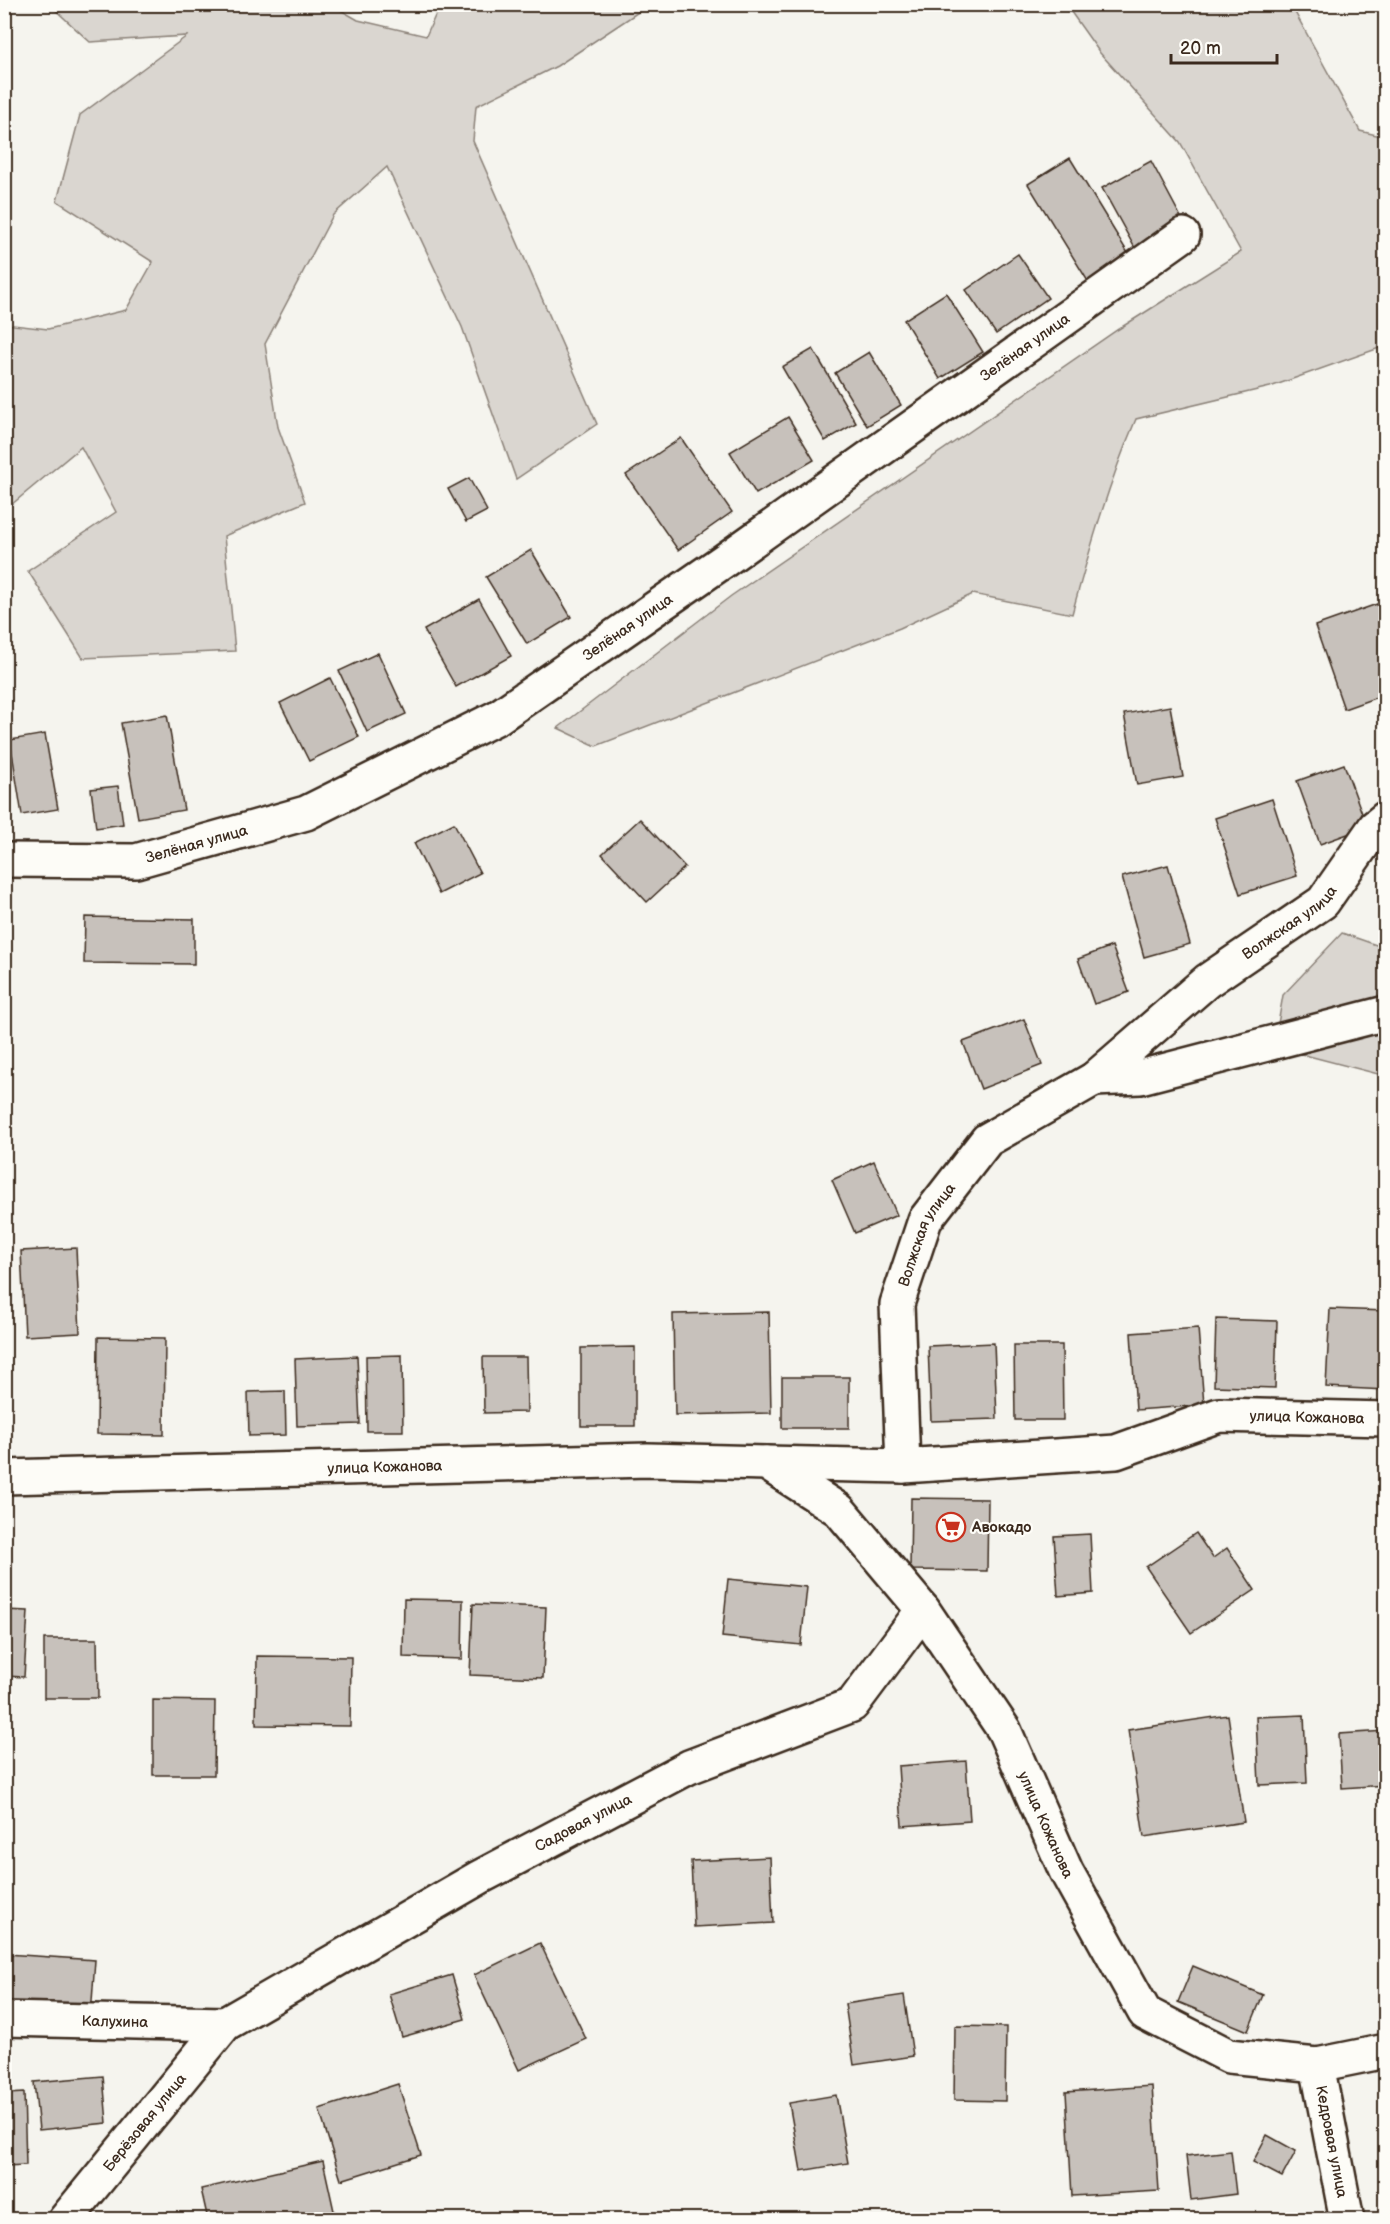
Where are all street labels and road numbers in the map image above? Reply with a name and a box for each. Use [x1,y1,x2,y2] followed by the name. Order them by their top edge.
[977,309,1074,386] street label: Зелёная улица
[579,590,677,665] street label: Зелёная улица
[144,821,250,868] street label: Зелёная улица
[1239,882,1342,964] street label: Волжская улица
[894,1179,960,1289] street label: Волжская улица
[1249,1407,1365,1428] street label: улица Кожанова
[327,1456,443,1478] street label: улица Кожанова
[1013,1769,1077,1882] street label: улица Кожанова
[532,1790,635,1856] street label: Садовая улица
[81,2012,149,2032] street label: Калухина
[99,2070,191,2176] street label: Берёзовая улица
[1311,2084,1352,2200] street label: Кедровая улица

